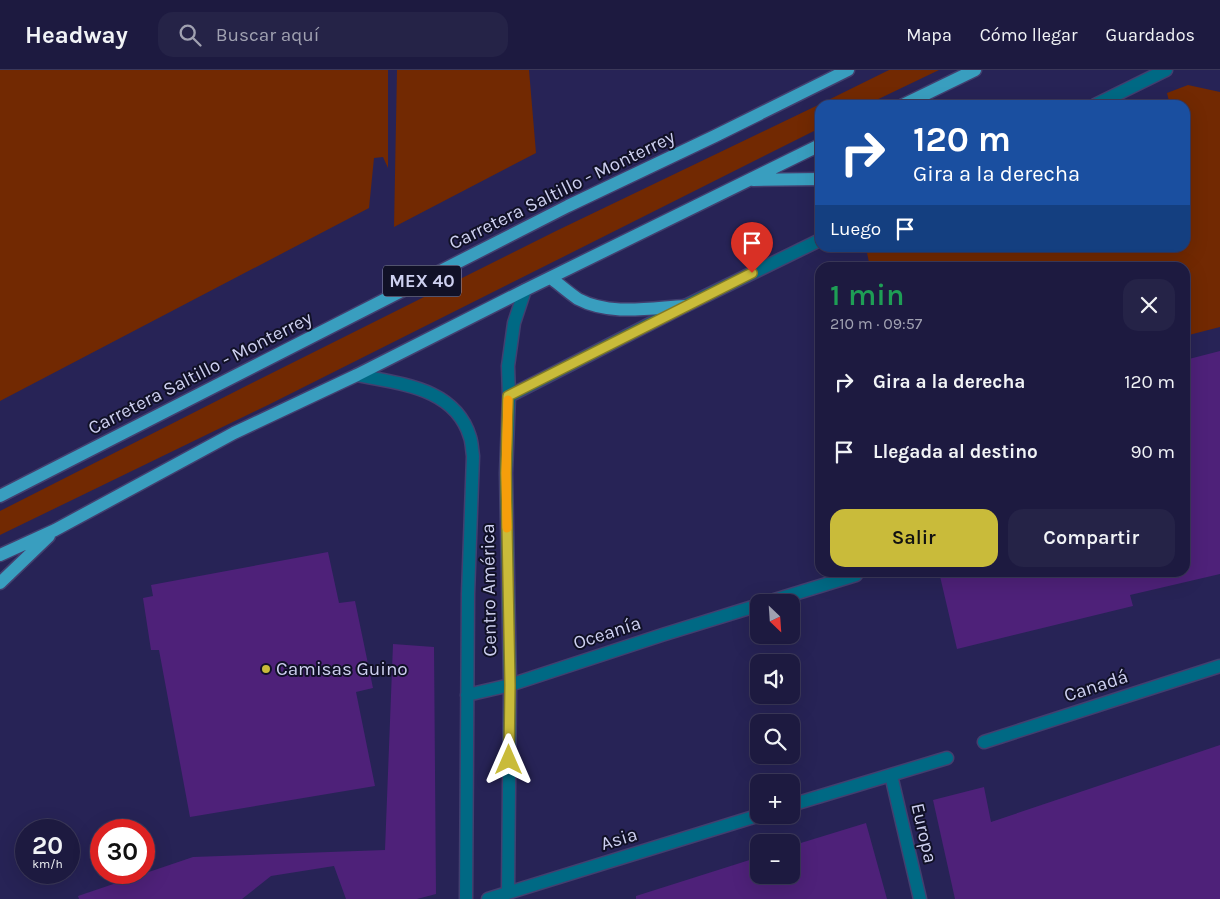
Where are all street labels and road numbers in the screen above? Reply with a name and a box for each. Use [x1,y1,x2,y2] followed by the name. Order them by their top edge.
[446,126,679,254] street label: Carretera Saltillo - Monterrey
[383,266,461,297] road number: MEX 40
[84,307,316,439] street label: Carretera Saltillo - Monterrey
[477,523,501,657] street label: Centro América
[570,612,644,654] street label: Oceanía
[1061,665,1131,707] street label: Canadá
[906,801,942,865] street label: Europa
[598,823,640,855] street label: Asia

